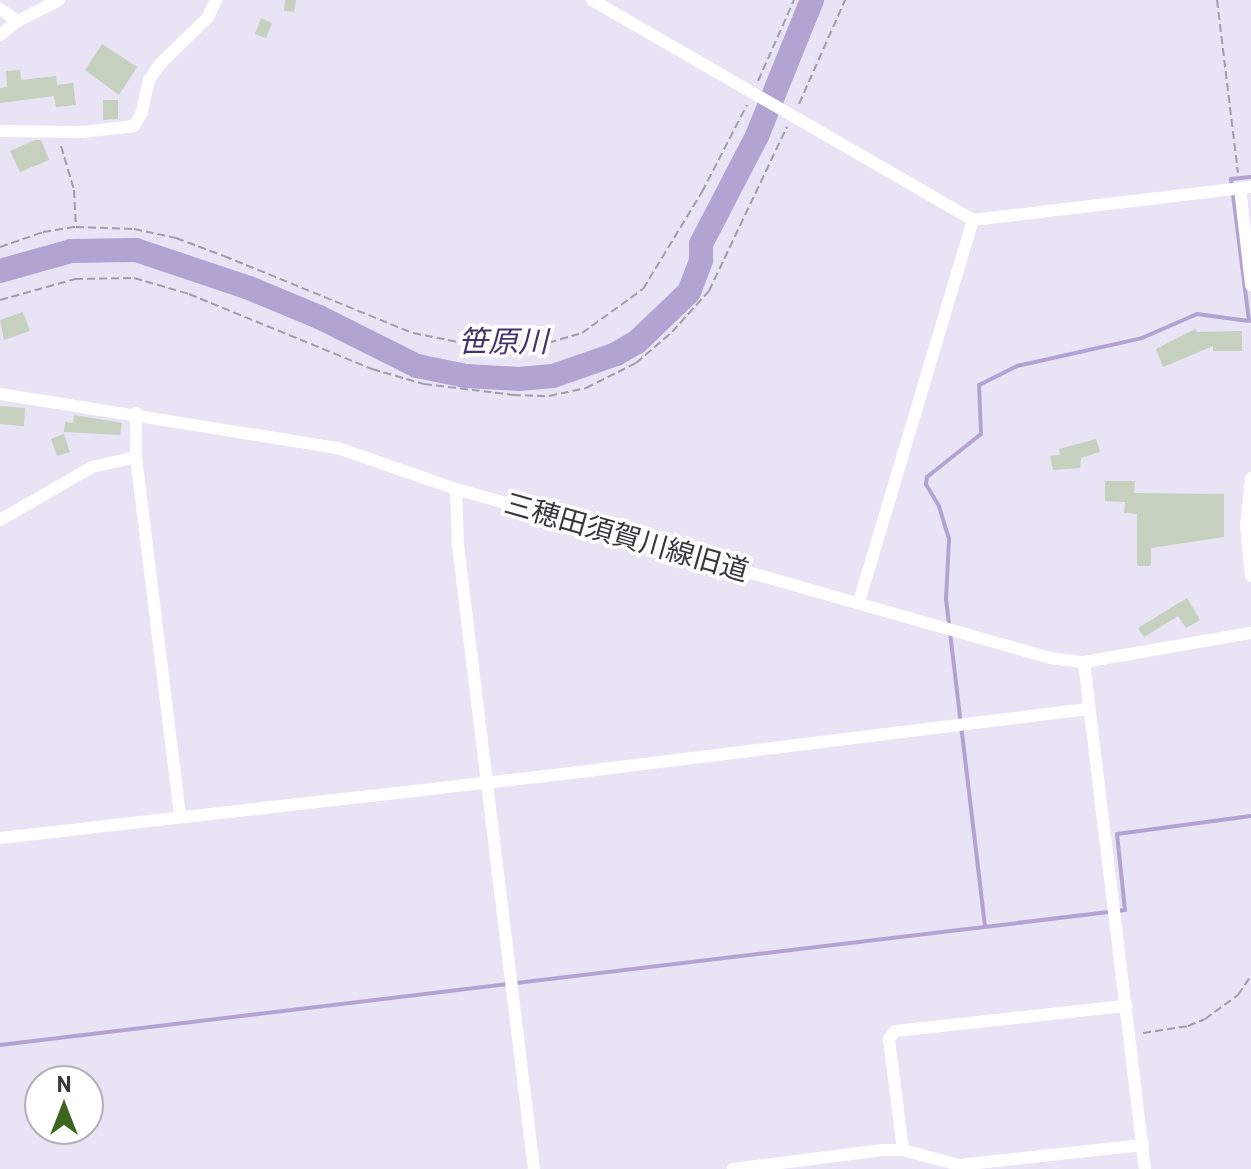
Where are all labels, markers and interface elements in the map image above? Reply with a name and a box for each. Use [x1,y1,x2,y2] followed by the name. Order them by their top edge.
[458,322,548,358] water label: 笹原川
[501,485,753,587] street label: 三穂田須賀川線旧道
[24,1065,104,1145] north arrow
[57,1070,71,1096] text: N

